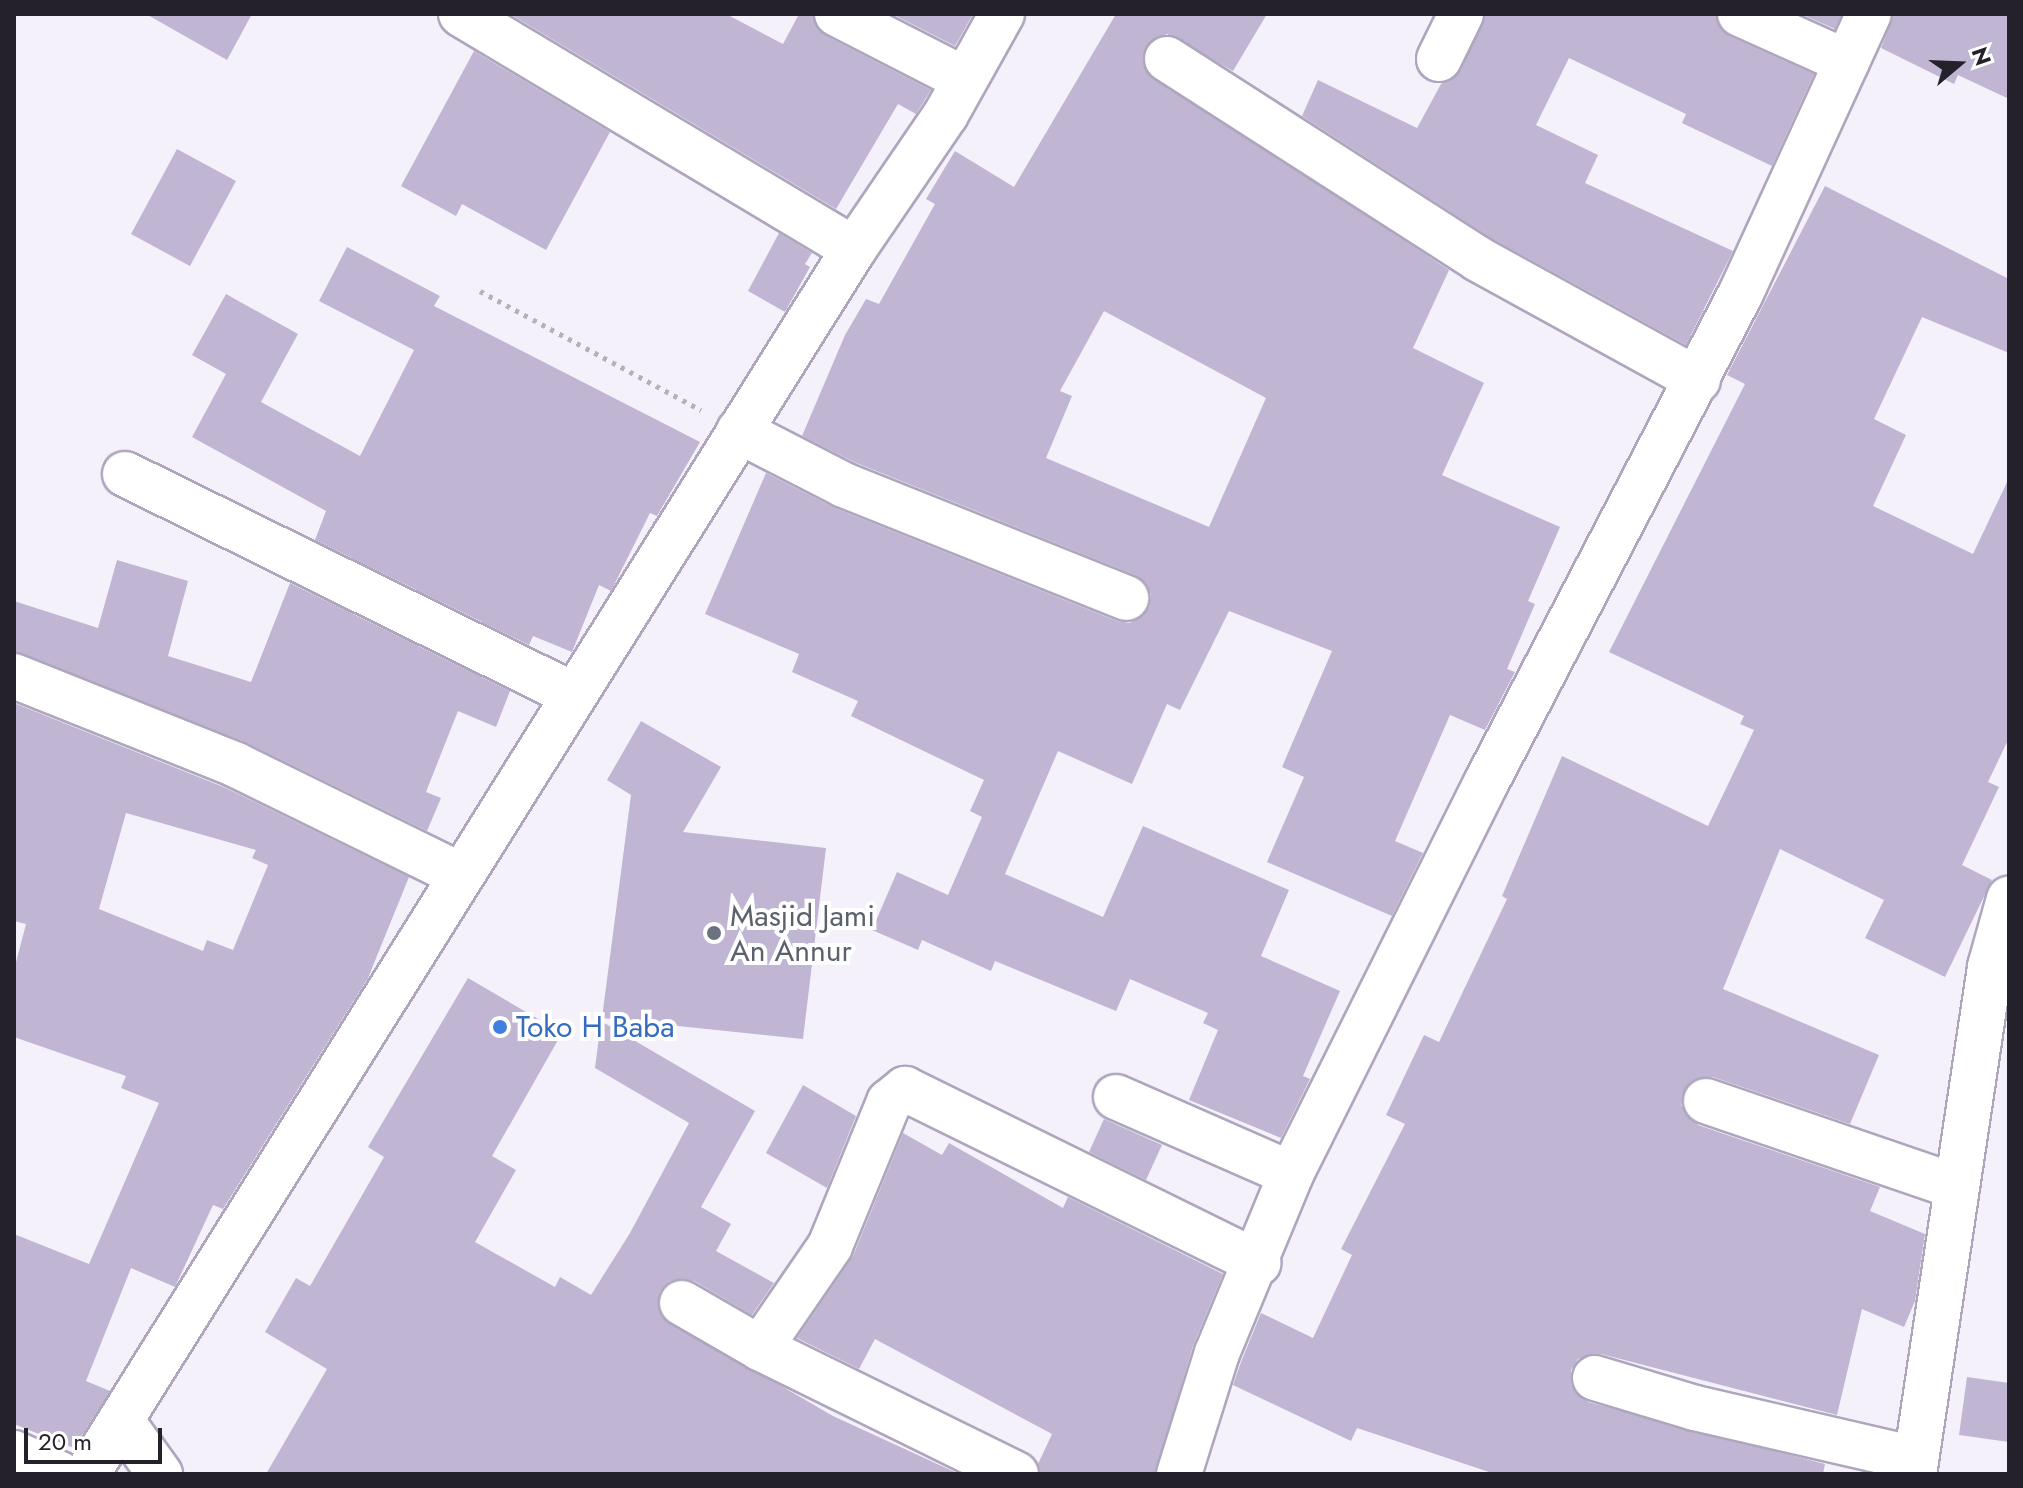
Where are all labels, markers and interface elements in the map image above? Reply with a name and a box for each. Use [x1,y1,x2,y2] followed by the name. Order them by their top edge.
[1919,24,1999,104] north arrow
[1964,43,2000,70] text: N
[730,898,875,968] place label: Masjid Jami An Annur
[705,924,723,942] marker: Masjid Jami An Annur
[516,1009,675,1045] place label: Toko H Baba
[491,1018,509,1036] marker: Toko H Baba
[28,1412,166,1462] scale bar
[38,1424,92,1459] text: 20 m

